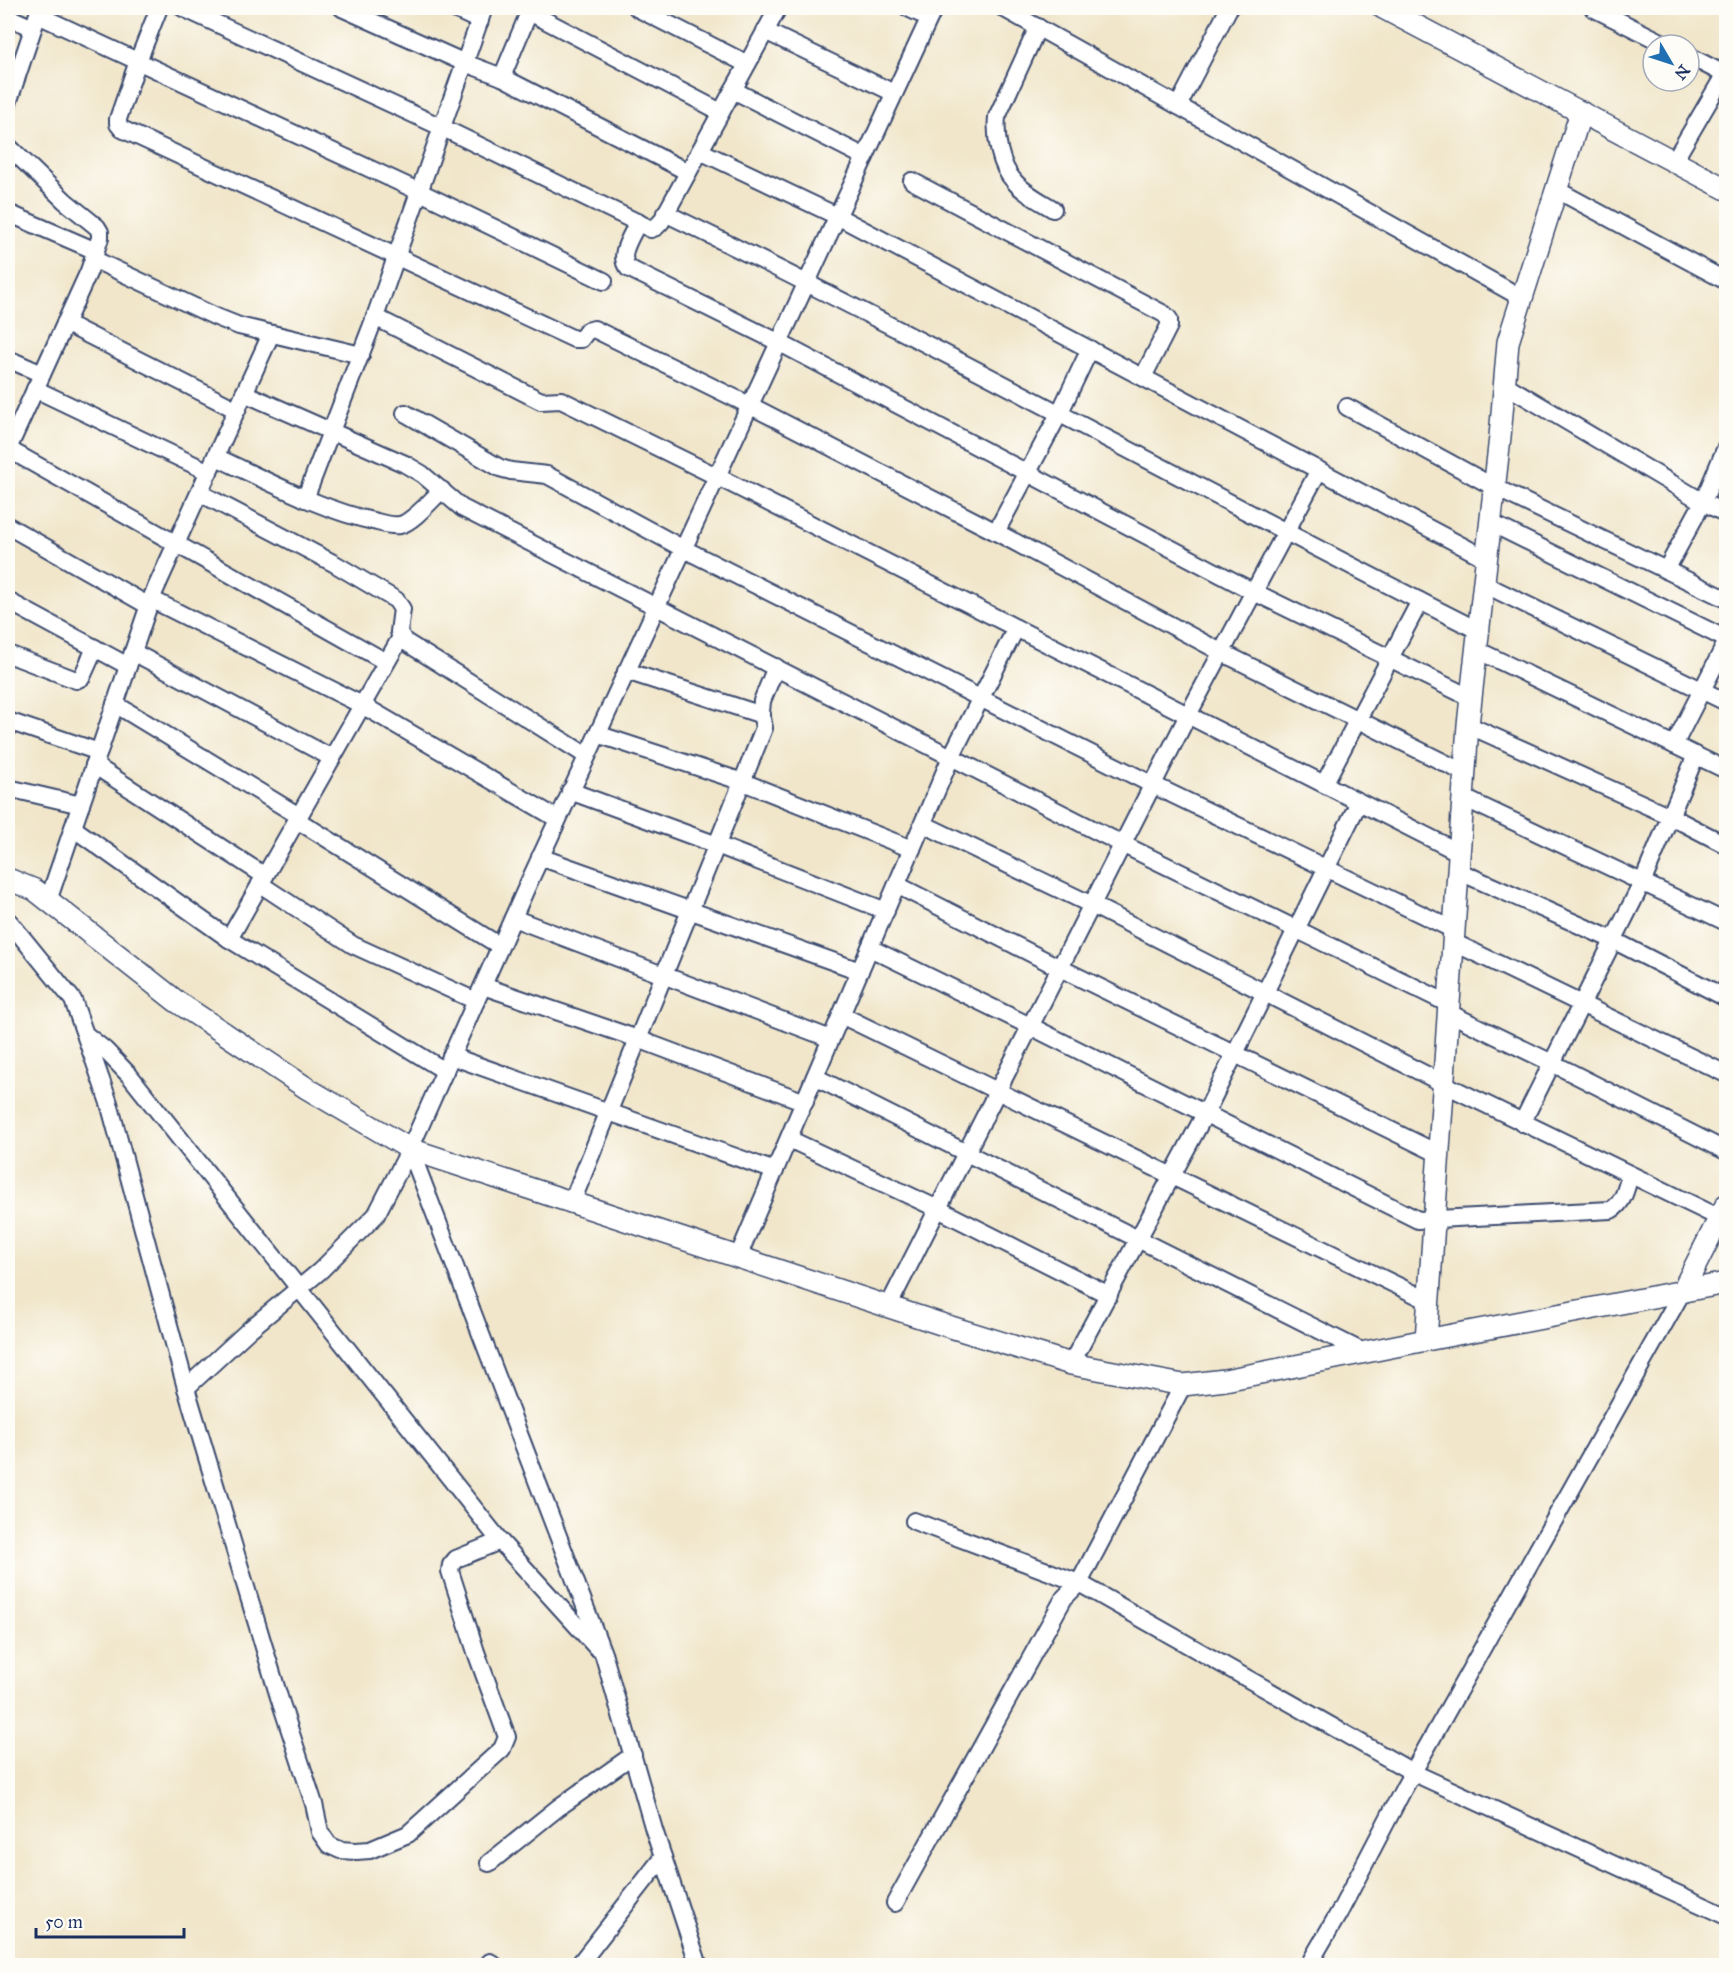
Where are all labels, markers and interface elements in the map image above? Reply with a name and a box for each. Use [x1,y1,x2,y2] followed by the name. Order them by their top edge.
[1641,33,1701,93] north arrow
[1670,61,1694,84] text: N
[36,1901,184,1939] scale bar
[45,1911,83,1933] text: 50 m

